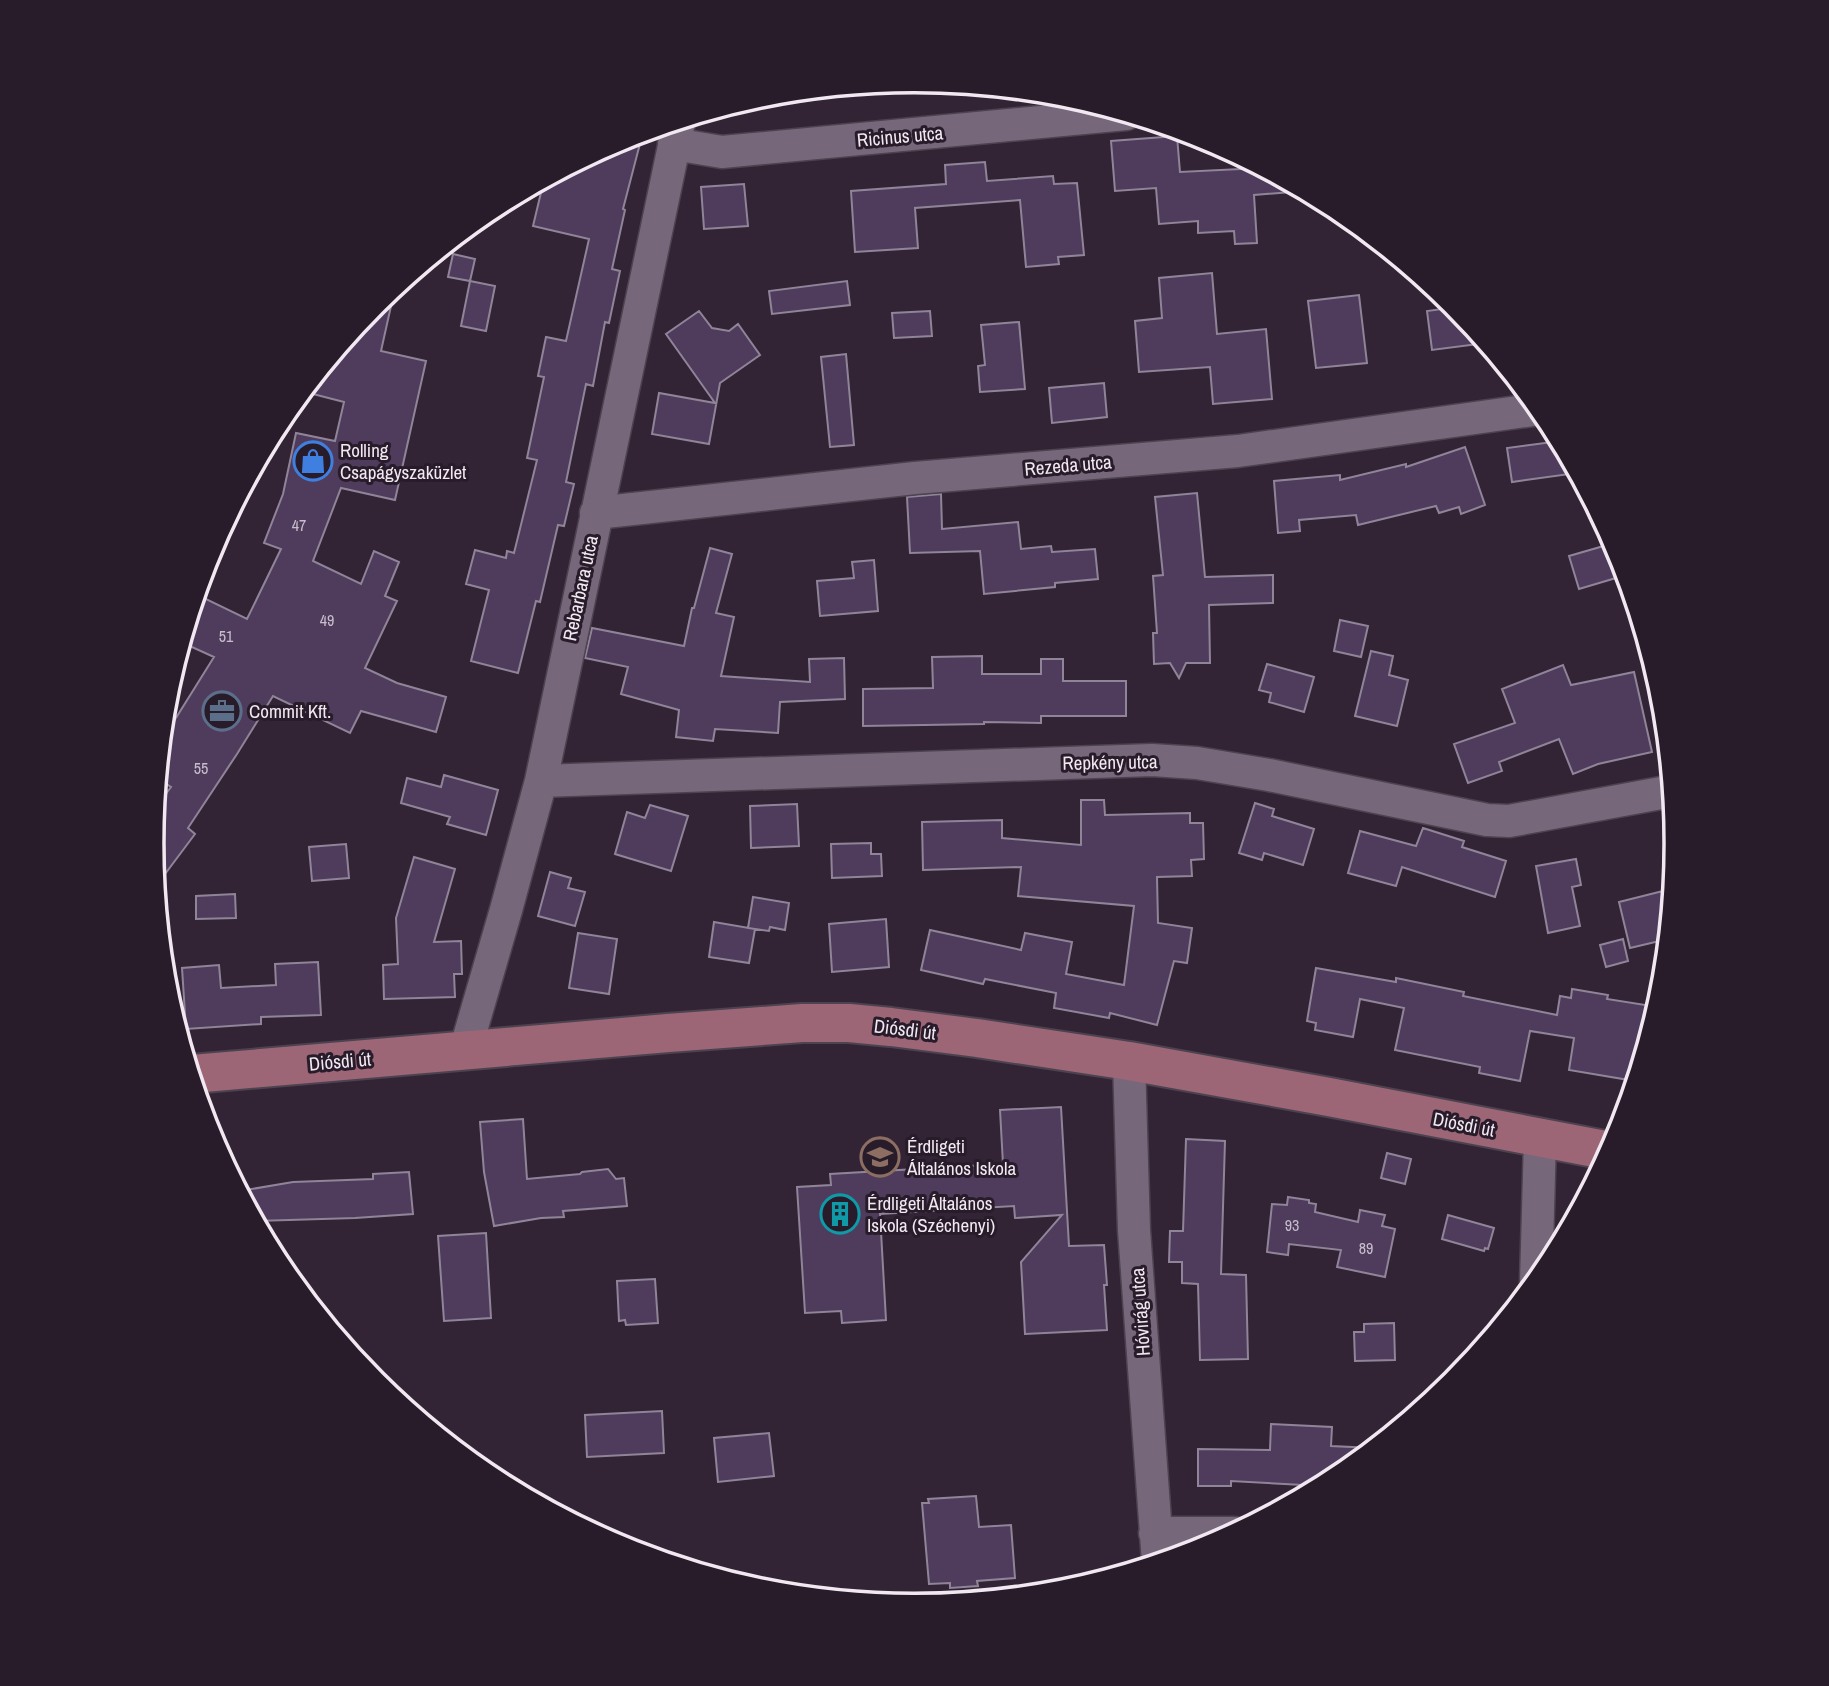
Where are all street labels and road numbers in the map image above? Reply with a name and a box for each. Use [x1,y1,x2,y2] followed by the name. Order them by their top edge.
[856,119,945,153] street label: Ricinus utca
[1023,448,1113,482] street label: Rezeda utca
[556,532,604,643] street label: Rebarbara utca
[1062,748,1158,776] street label: Repkény utca
[872,1012,938,1046] street label: Diósdi út
[308,1045,373,1077] street label: Diósdi út
[1431,1105,1498,1143] street label: Diósdi út
[1124,1267,1156,1357] street label: Hóvirág utca

